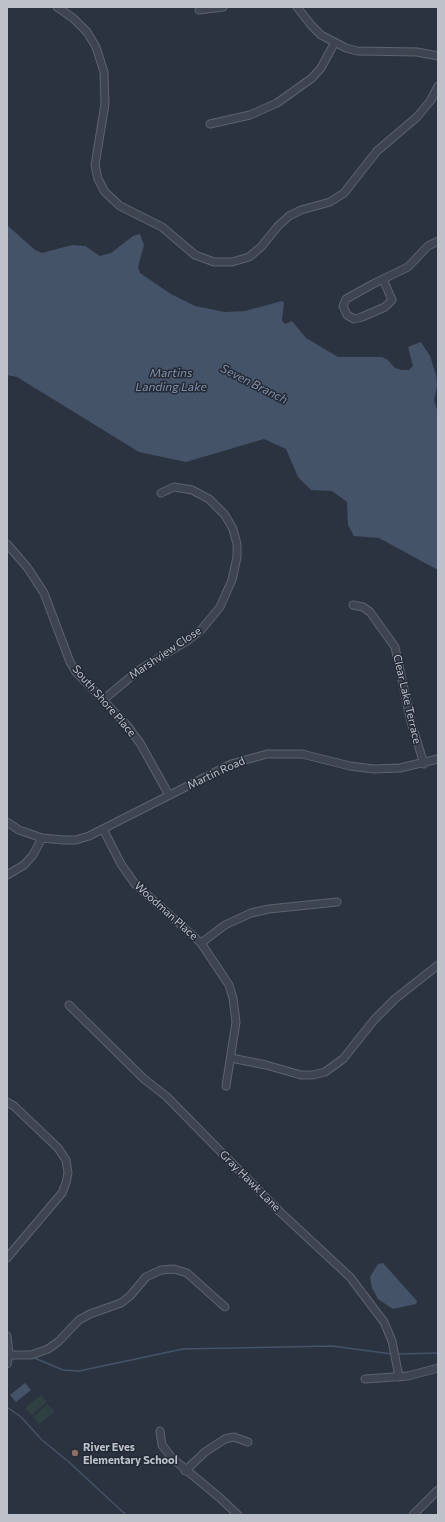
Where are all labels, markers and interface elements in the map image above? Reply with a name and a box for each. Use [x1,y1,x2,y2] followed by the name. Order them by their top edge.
[218,361,290,407] water label: Seven Branch
[135,366,207,394] water label: Martins Landing Lake
[126,624,204,682] street label: Marshview Close
[390,653,424,745] street label: Clear Lake Terrace
[69,663,139,739] street label: South Shore Place
[185,754,247,792] street label: Martin Road
[132,879,200,943] street label: Woodman Place
[217,1148,283,1214] street label: Gray Hawk Lane
[83,1440,178,1466] place label: River Eves Elementary School
[70,1448,80,1458] marker: River Eves Elementary School

